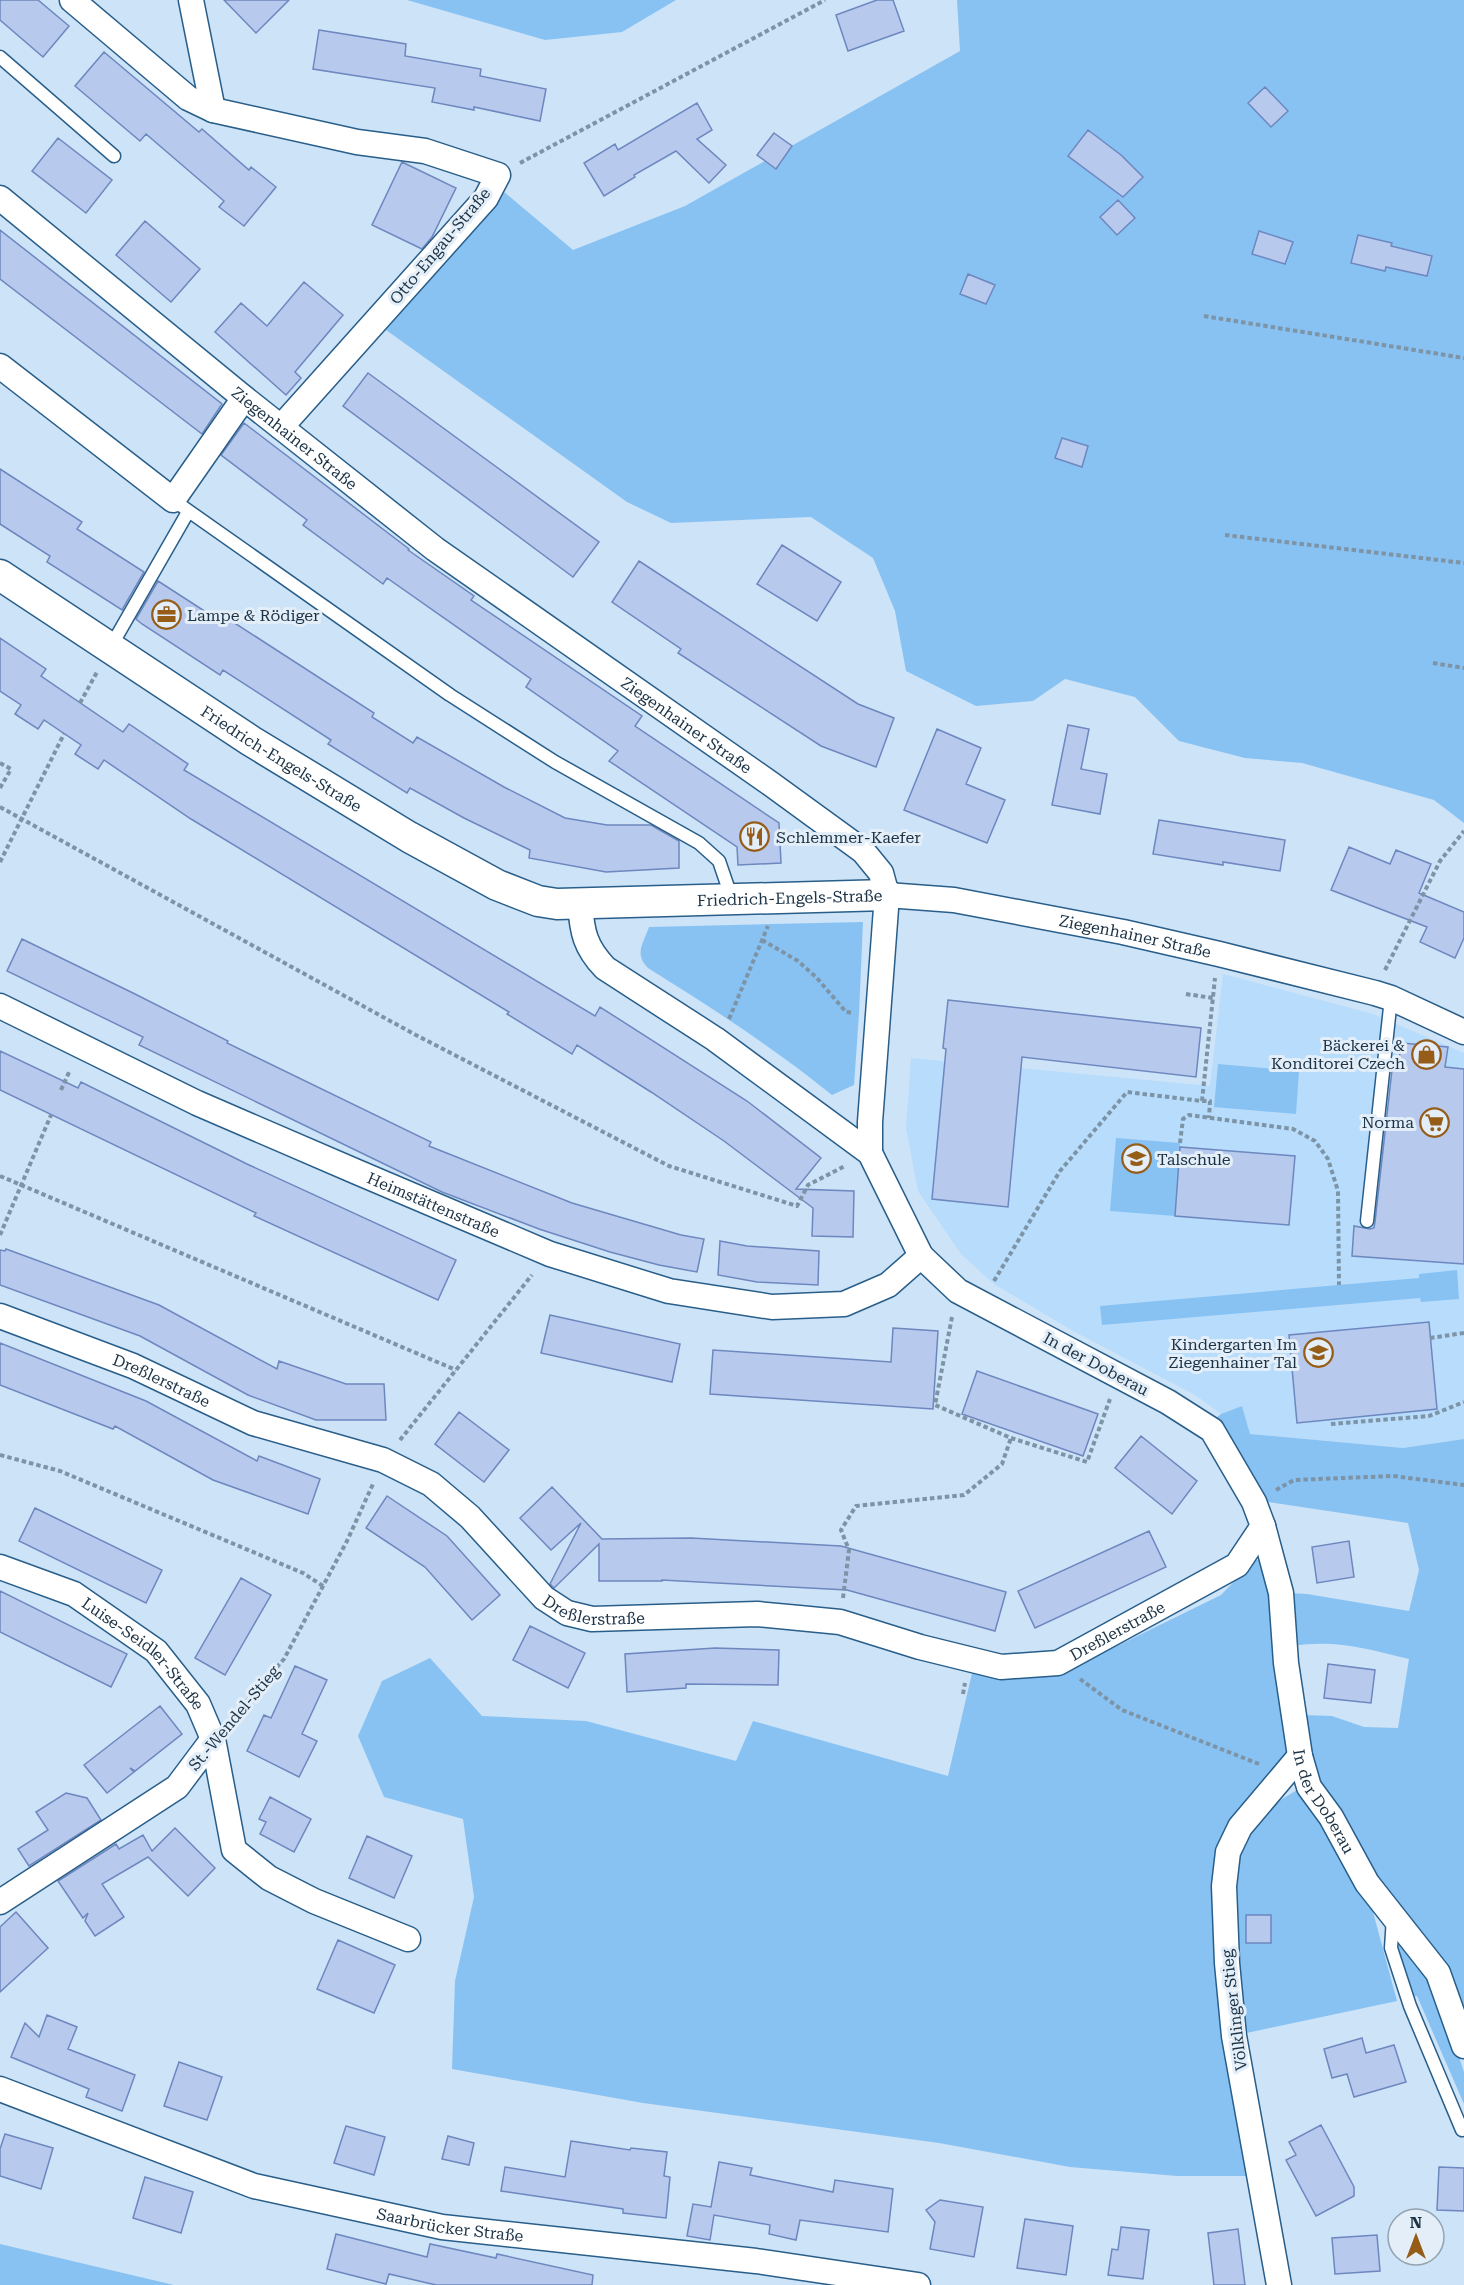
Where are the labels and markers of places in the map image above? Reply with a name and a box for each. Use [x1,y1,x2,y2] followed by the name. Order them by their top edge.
[150,599,182,631] office icon: Lampe & Rödiger
[187,606,320,625] place label: Lampe & Rödiger
[739,821,771,853] restaurant icon: Schlemmer-Kaefer
[776,828,921,847] place label: Schlemmer-Kaefer
[1271,1036,1405,1073] place label: Bäckerei & Konditorei Czech
[1410,1038,1442,1070] shop icon: Bäckerei & Konditorei Czech
[1419,1106,1451,1138] supermarket icon: Norma
[1362,1113,1414,1132] place label: Norma
[1120,1143,1152,1175] school or university icon: Talschule
[1157,1150,1231,1169] place label: Talschule
[1169,1335,1297,1372] place label: Kindergarten Im Ziegenhainer Tal
[1302,1337,1334,1369] school or university icon: Kindergarten Im Ziegenhainer Tal

